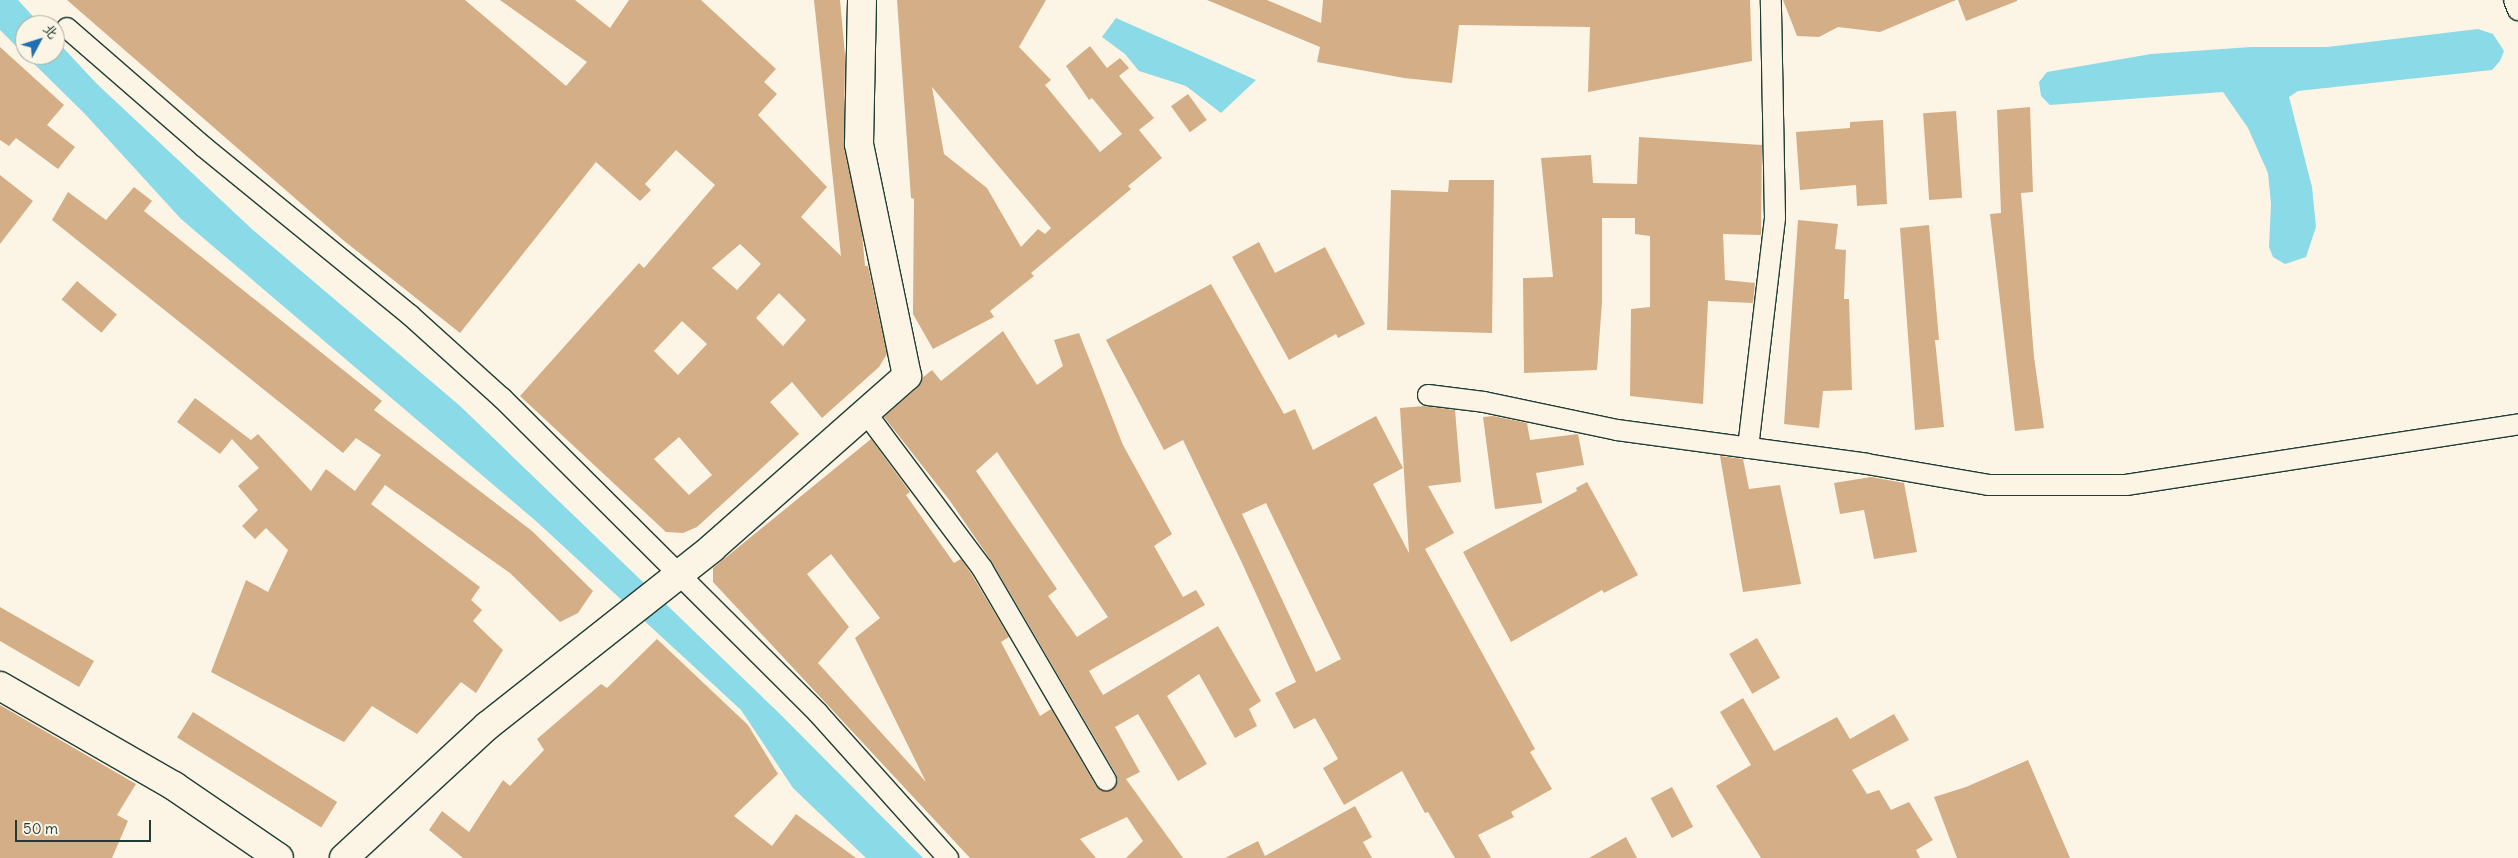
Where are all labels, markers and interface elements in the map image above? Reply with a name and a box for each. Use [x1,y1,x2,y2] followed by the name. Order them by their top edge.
[15,15,65,65] north arrow
[39,20,62,42] text: 北
[18,810,154,842] scale bar
[23,819,58,838] text: 50 m

